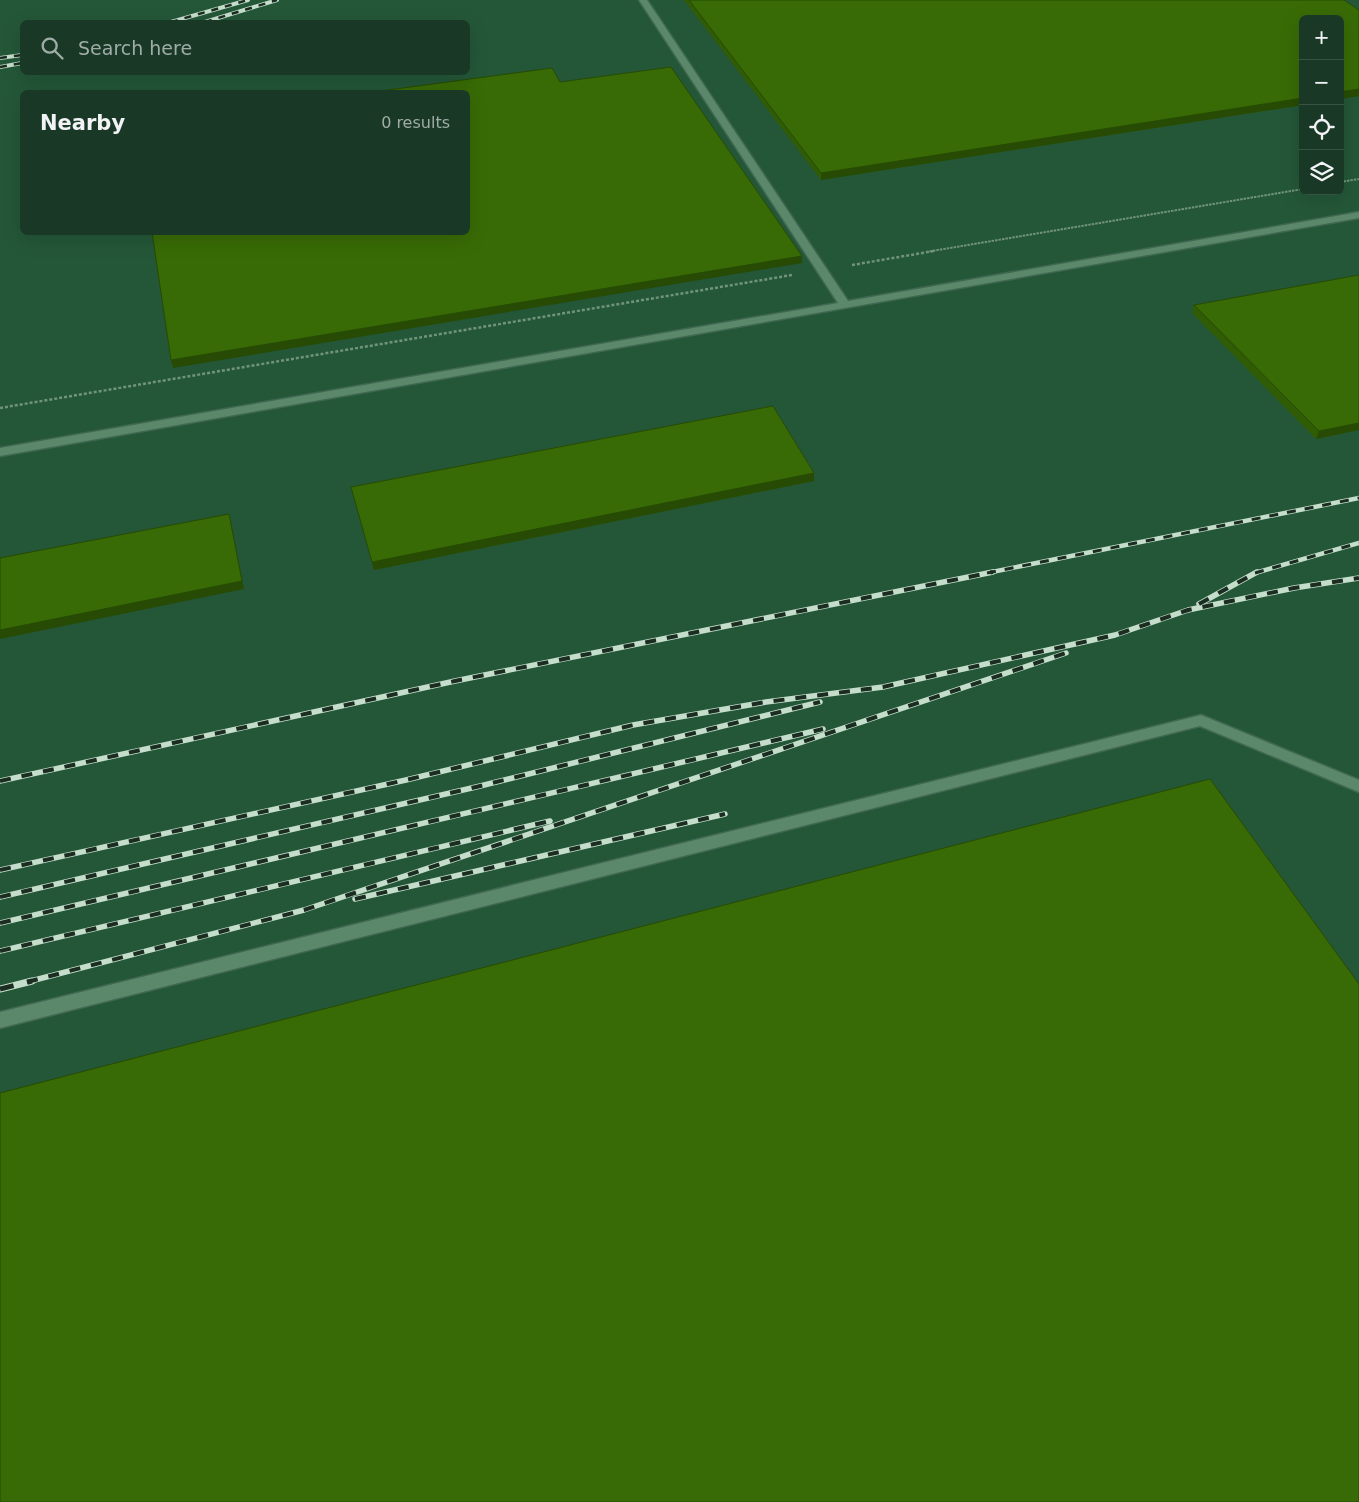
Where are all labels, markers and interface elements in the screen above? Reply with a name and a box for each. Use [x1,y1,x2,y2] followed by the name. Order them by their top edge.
[1299,15,1344,195] map controls
[1299,15,1344,60] button: +
[20,20,470,75] search box
[38,34,66,62] icon: search
[78,37,192,59] text: Search here
[1299,60,1344,105] button: −
[1299,105,1344,150] button: locate
[40,111,125,135] text: Nearby
[381,113,450,132] text: 0 results
[1299,150,1344,195] button: layers

